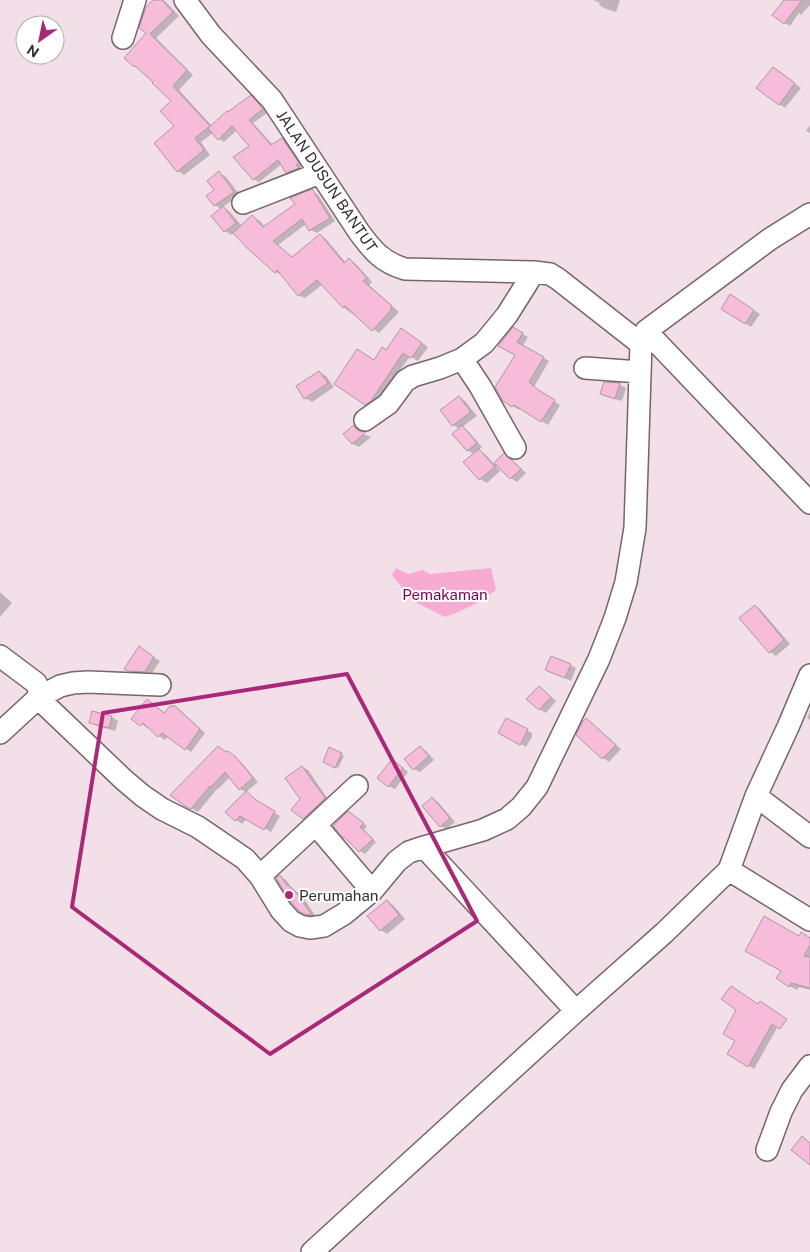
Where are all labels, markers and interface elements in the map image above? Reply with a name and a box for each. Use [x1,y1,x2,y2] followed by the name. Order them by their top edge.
[15,15,65,65] north arrow
[24,41,42,61] text: N
[273,107,381,255] street label: JALAN DUSUN BANTUT
[402,586,488,603] park label: Pemakaman
[299,887,378,904] place label: Perumahan
[283,889,295,901] marker: Perumahan

